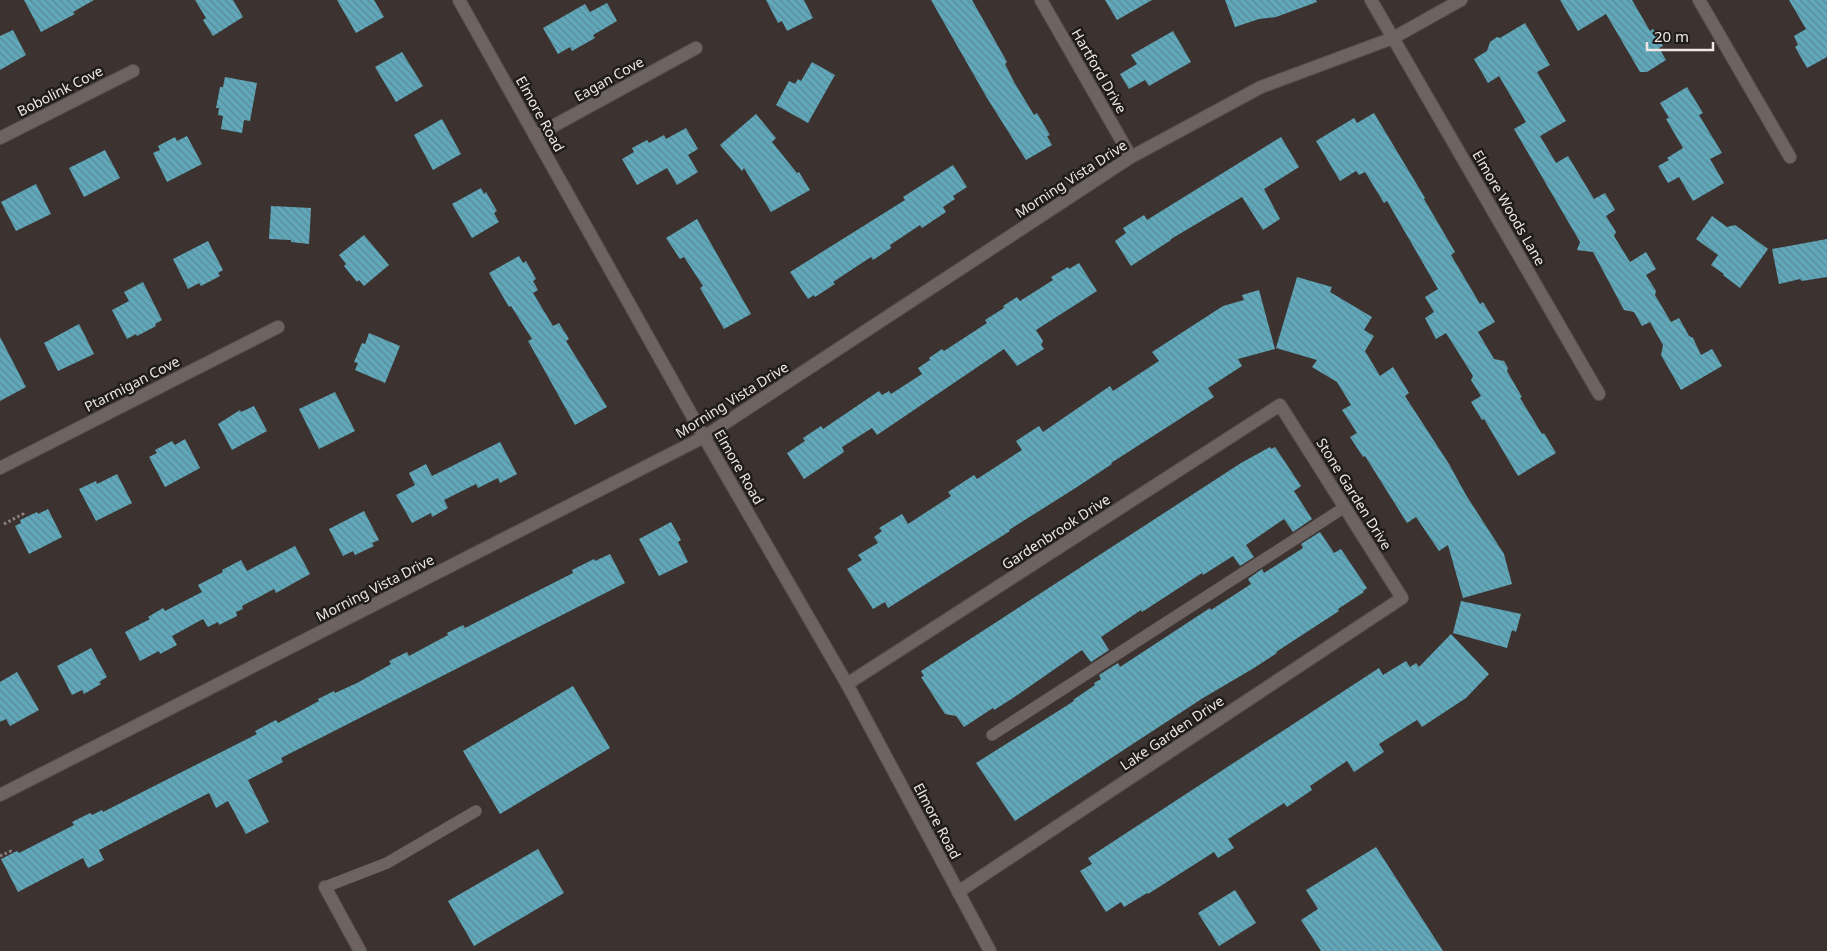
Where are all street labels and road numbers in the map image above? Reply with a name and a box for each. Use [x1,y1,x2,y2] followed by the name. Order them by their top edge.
[1068,25,1131,117] street label: Hartford Drive
[571,52,647,105] street label: Eagan Cove
[14,61,106,120] street label: Bobolink Cove
[512,73,569,155] street label: Elmore Road
[1011,135,1130,222] street label: Morning Vista Drive
[1469,147,1550,269] street label: Elmore Woods Lane
[81,351,183,416] street label: Ptarmigan Cove
[672,357,792,442] street label: Morning Vista Drive
[710,426,769,508] street label: Elmore Road
[1312,434,1397,553] street label: Stone Garden Drive
[998,489,1114,574] street label: Gardenbrook Drive
[313,550,437,626] street label: Morning Vista Drive
[1116,691,1227,774] street label: Lake Garden Drive
[909,779,965,862] street label: Elmore Road

